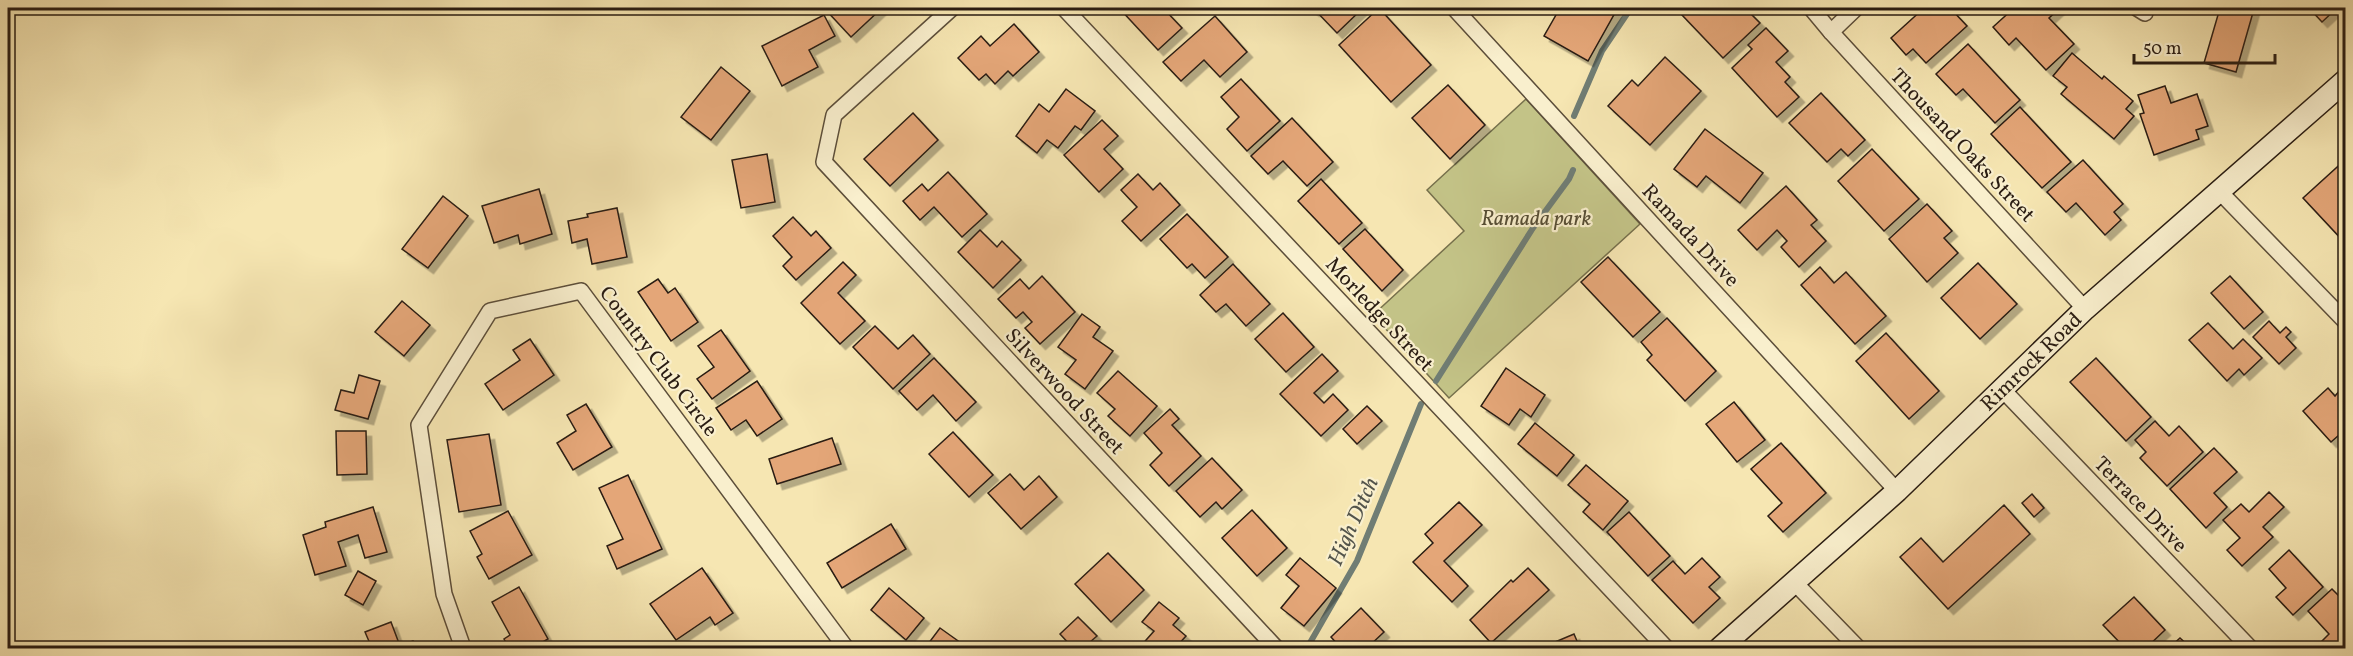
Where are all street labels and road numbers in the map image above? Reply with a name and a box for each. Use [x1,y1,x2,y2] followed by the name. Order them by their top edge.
[1883,63,2041,229] street label: Thousand Oaks Street
[1634,178,1745,294] street label: Ramada Drive
[1318,251,1440,379] street label: Morledge Street
[592,281,724,443] street label: Country Club Circle
[1975,306,2089,419] street label: Rimrock Road
[998,322,1130,462] street label: Silverwood Street
[2087,450,2193,560] street label: Terrace Drive

